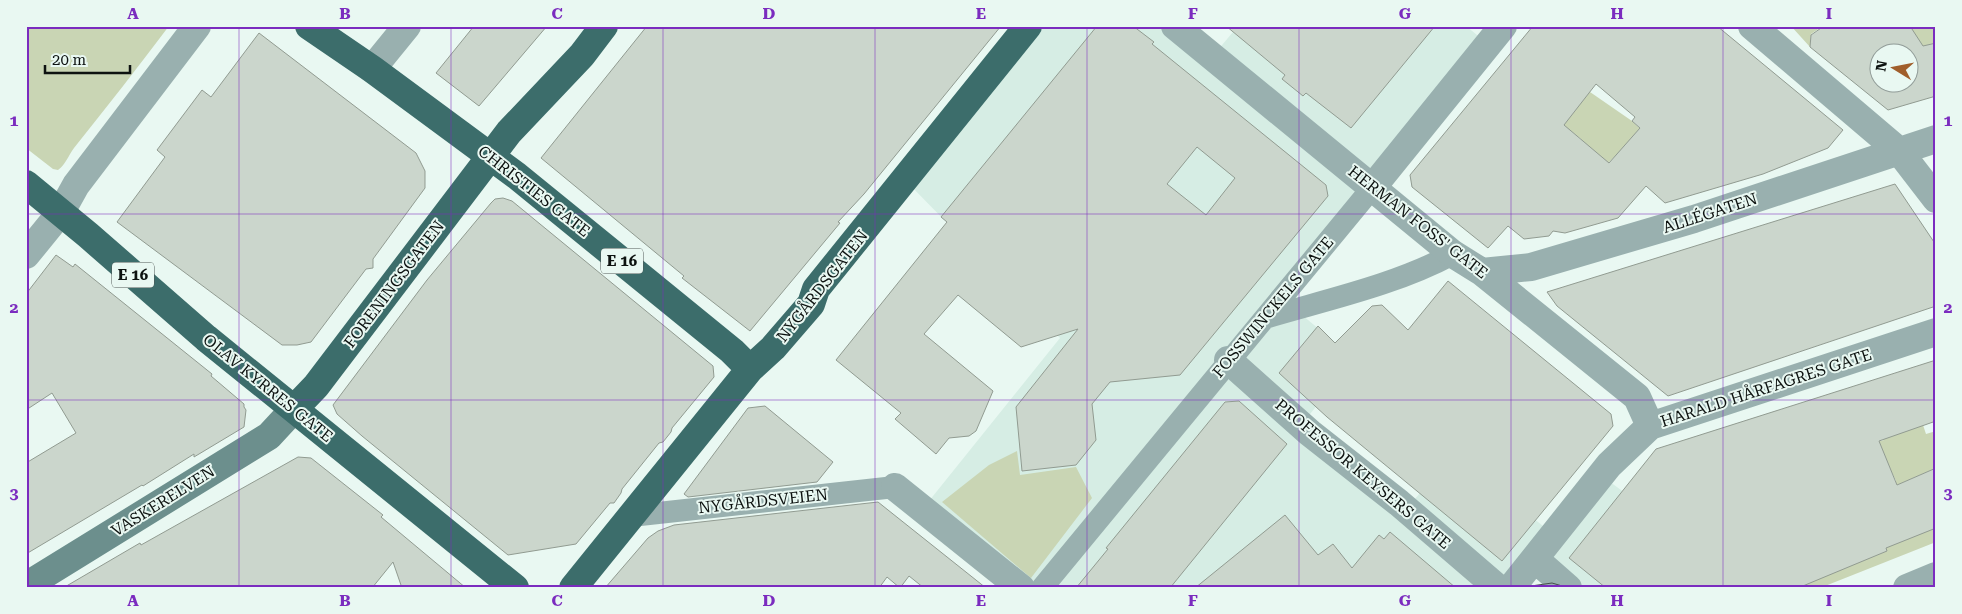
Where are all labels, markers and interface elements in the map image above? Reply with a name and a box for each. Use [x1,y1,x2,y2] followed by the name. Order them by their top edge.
[127,4,139,23] text: A
[339,4,351,23] text: B
[551,4,563,23] text: C
[763,4,776,23] text: D
[976,4,986,23] text: E
[1188,4,1198,23] text: F
[1399,4,1412,23] text: G
[1610,4,1624,23] text: H
[1826,4,1832,23] text: I
[45,42,130,74] scale bar
[1870,42,1920,92] north arrow
[52,51,87,69] text: 20 m
[1872,59,1890,72] text: N
[10,111,19,130] text: 1
[1944,111,1953,130] text: 1
[474,141,594,241] street label: CHRISTIES GATE
[1344,162,1492,282] street label: HERMAN FOSS' GATE
[1660,189,1760,237] street label: ALLÉGATEN
[340,216,448,351] street label: FORENINGSGATEN
[772,226,872,346] street label: NYGÅRDSGATEN
[1208,233,1338,381] street label: FOSSWINCKELS GATE
[601,248,643,274] road number: E 16
[112,262,154,288] road number: E 16
[10,298,19,317] text: 2
[1944,298,1953,317] text: 2
[199,330,337,446] street label: OLAV KYRRES GATE
[1658,345,1874,431] street label: HARALD HÅRFAGRES GATE
[1271,395,1455,553] street label: PROFESSOR KEYSERS GATE
[108,461,218,540] street label: VASKERELVEN
[10,484,19,503] text: 3
[1944,484,1953,503] text: 3
[697,485,829,517] street label: NYGÅRDSVEIEN
[127,591,139,610] text: A
[339,591,351,610] text: B
[551,591,563,610] text: C
[763,591,776,610] text: D
[976,591,986,610] text: E
[1188,591,1198,610] text: F
[1399,591,1412,610] text: G
[1610,591,1624,610] text: H
[1826,591,1832,610] text: I

